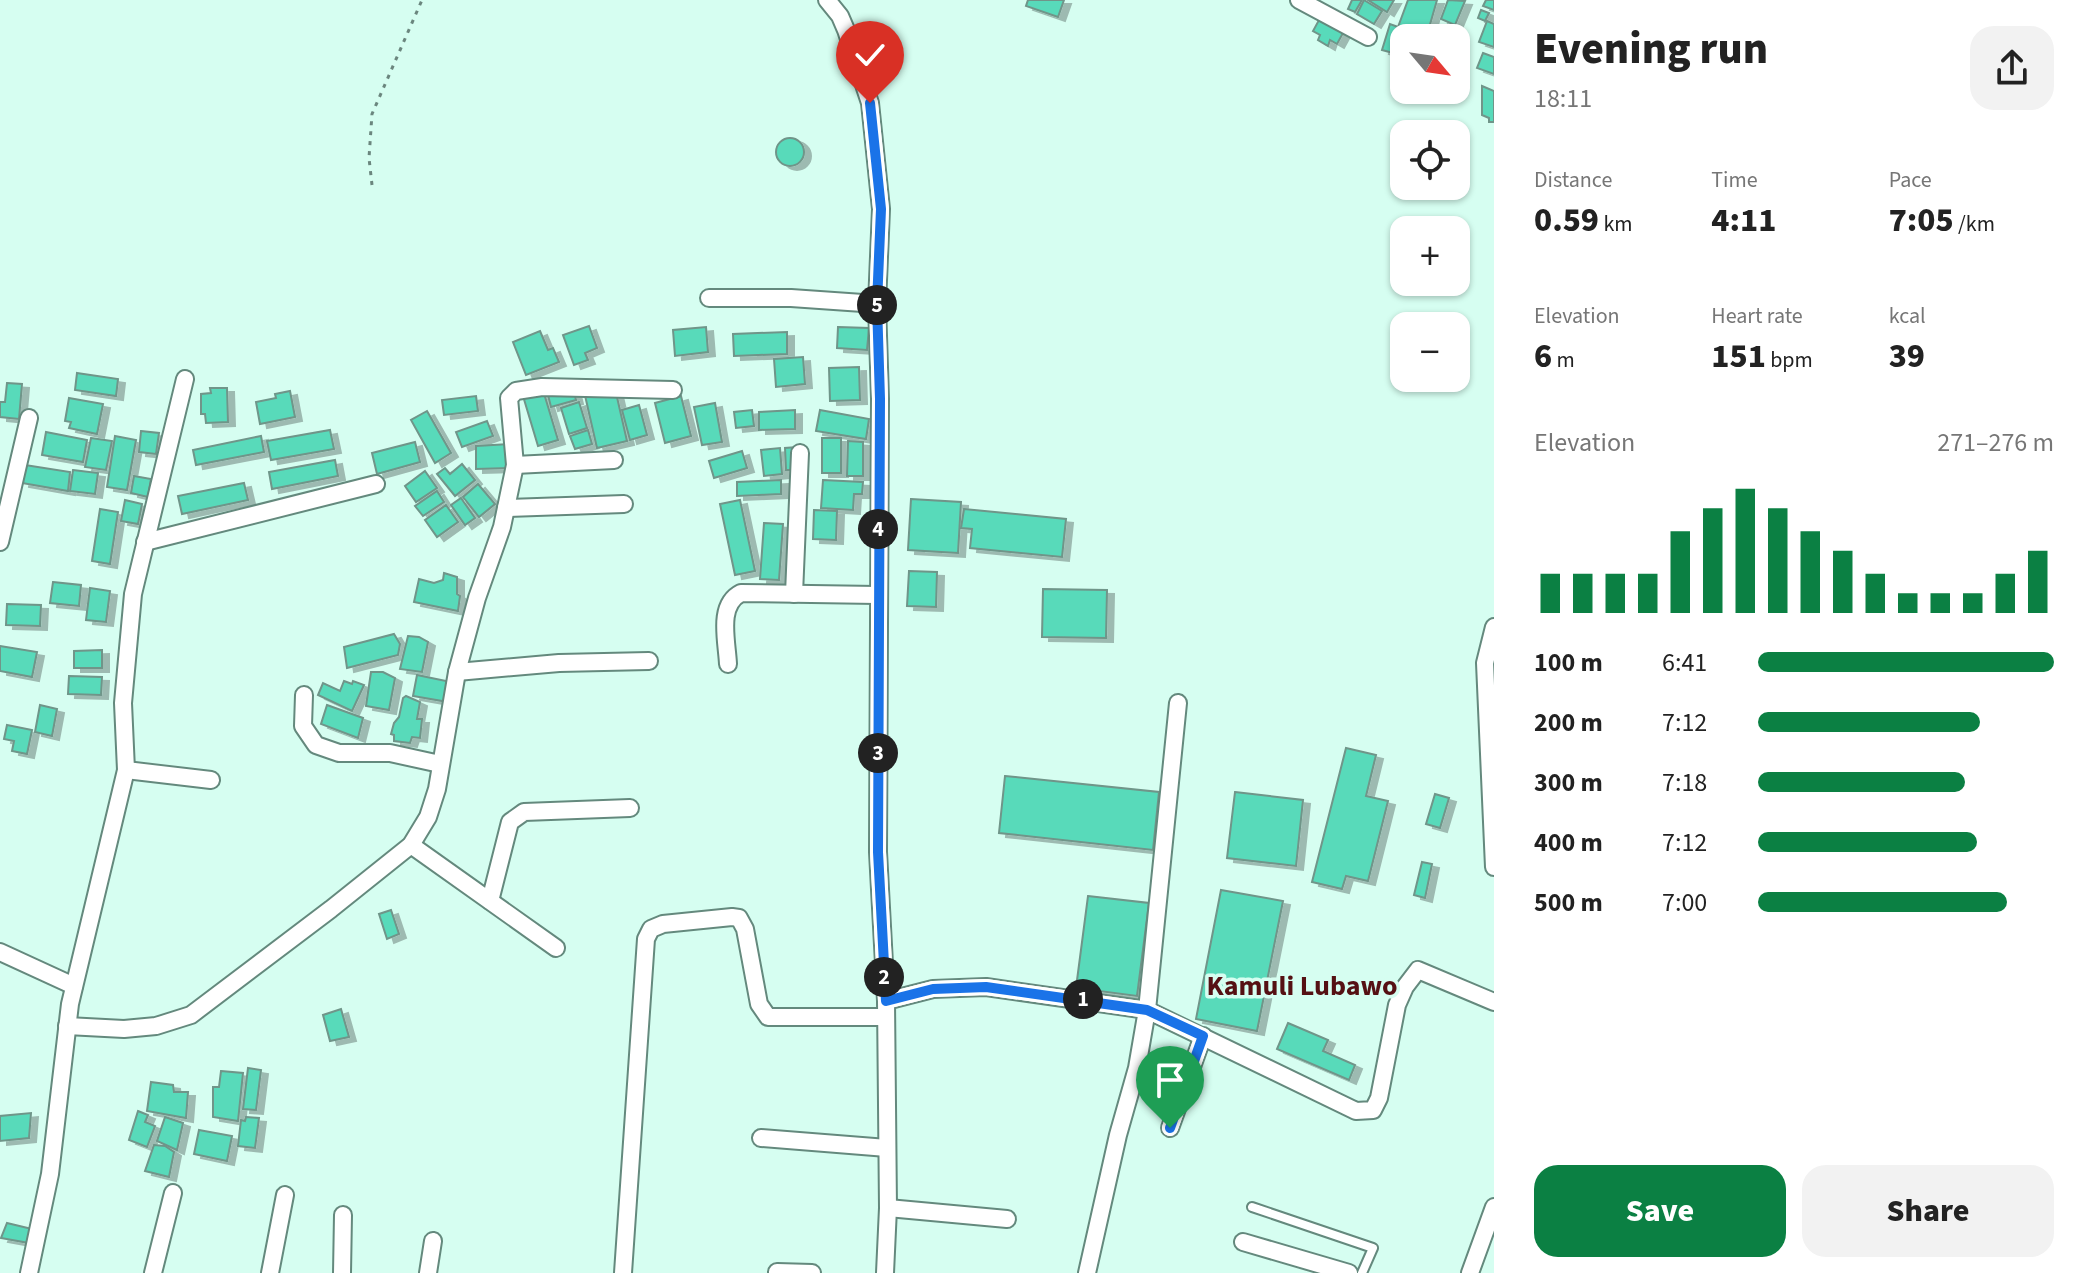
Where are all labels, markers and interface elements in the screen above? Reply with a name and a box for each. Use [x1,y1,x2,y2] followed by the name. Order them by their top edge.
[1534,18,1768,81] text: Evening run
[836,21,904,103] pin
[1390,24,1470,104] north arrow
[1390,24,1470,392] map controls
[1970,26,2054,110] button: share
[848,33,892,77] icon: check
[1534,80,1592,117] text: 18:11
[1390,120,1470,200] button: locate
[1534,164,1612,196] text: Distance
[1711,164,1758,196] text: Time
[1889,164,1932,196] text: Pace
[1534,196,1599,245] text: 0.59
[1711,196,1776,245] text: 4:11
[1889,196,1954,245] text: 7:05
[1599,208,1633,240] text: km
[1954,208,1995,240] text: /km
[1390,216,1470,296] button: +
[857,285,897,325] pin: 5
[871,289,883,321] text: 5
[1534,300,1620,332] text: Elevation
[1711,300,1803,332] text: Heart rate
[1889,300,1926,332] text: kcal
[1390,312,1470,392] button: −
[1534,332,1552,381] text: 6
[1711,332,1766,381] text: 151
[1889,332,1925,381] text: 39
[1552,344,1575,376] text: m
[1766,344,1813,376] text: bpm
[1534,424,1635,461] text: Elevation
[1937,424,2054,461] text: 271–276 m
[858,509,898,549] pin: 4
[872,513,884,545] text: 4
[1534,644,1603,681] text: 100 m
[1662,644,1707,681] text: 6:41
[1534,704,1603,741] text: 200 m
[1662,704,1707,741] text: 7:12
[858,733,898,773] pin: 3
[872,737,884,769] text: 3
[1534,764,1603,801] text: 300 m
[1662,764,1707,801] text: 7:18
[1534,824,1603,861] text: 400 m
[1662,824,1707,861] text: 7:12
[1534,884,1603,921] text: 500 m
[1662,884,1707,921] text: 7:00
[864,957,904,997] pin: 2
[878,961,890,993] text: 2
[1207,966,1397,1006] district label: Kamuli Lubawo
[1063,979,1103,1019] pin: 1
[1077,983,1089,1015] text: 1
[1136,1046,1204,1128] pin
[1148,1058,1192,1102] icon: arrive
[1534,1165,1786,1257] button: Save
[1802,1165,2054,1257] button: Share

